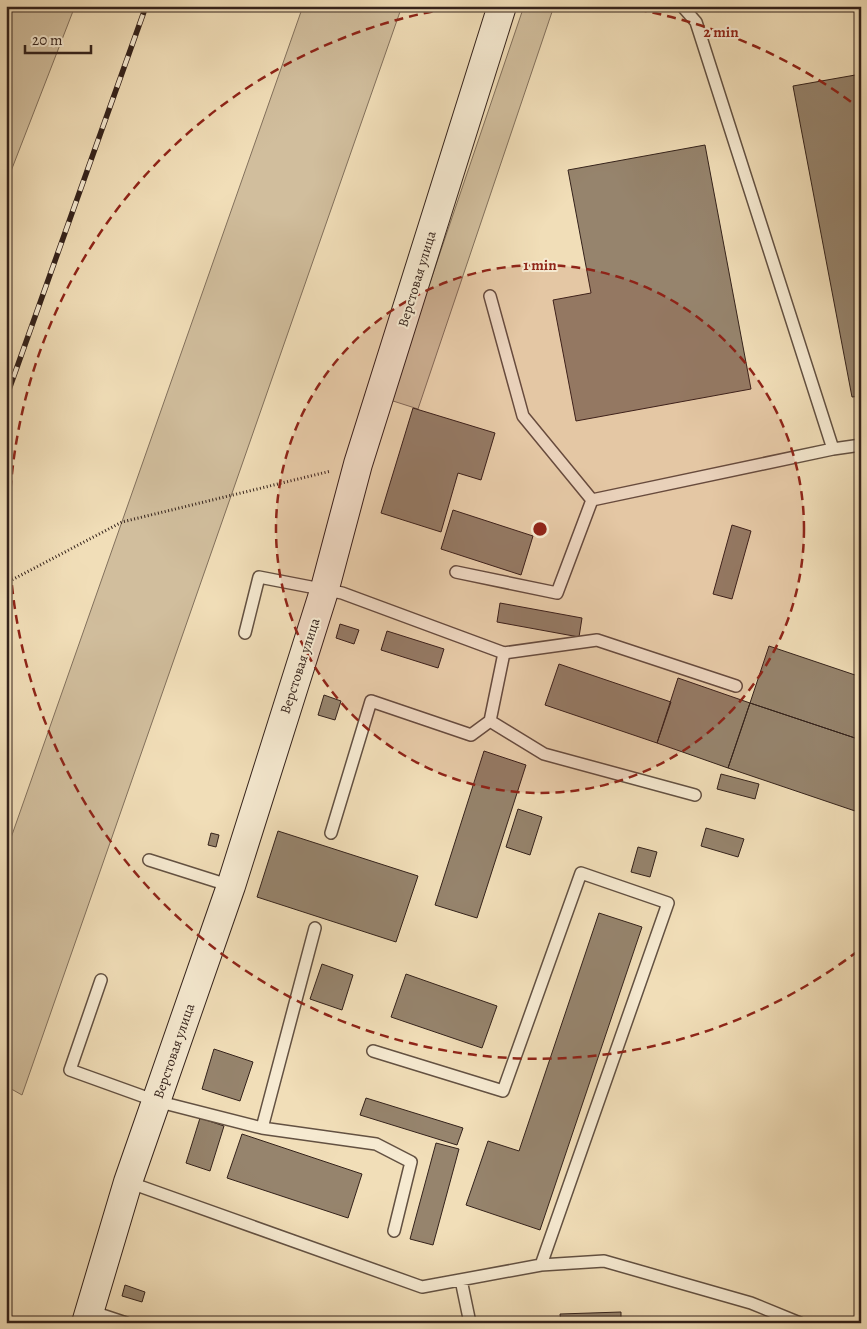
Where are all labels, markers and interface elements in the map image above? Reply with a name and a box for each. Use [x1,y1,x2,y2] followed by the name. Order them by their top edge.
[25,22,91,54] scale bar
[703,22,739,42] text: 2 min
[32,30,63,50] text: 20 m
[393,228,441,329] street label: Верстовая улица
[523,255,557,275] text: 1 min
[531,520,549,538] centre of rings
[276,615,325,716] street label: Верстовая улица
[149,1000,199,1101] street label: Верстовая улица

